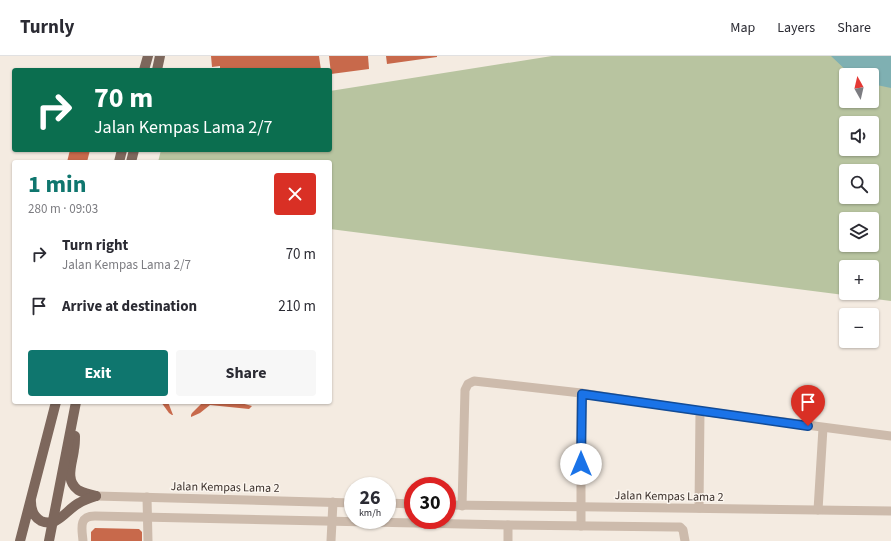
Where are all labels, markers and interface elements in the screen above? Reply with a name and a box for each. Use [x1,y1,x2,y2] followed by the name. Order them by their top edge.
[20,14,74,41] text: Turnly
[730,18,755,38] text: Map
[777,18,815,38] text: Layers
[837,18,871,38] text: Share
[839,68,879,108] north arrow
[839,68,879,348] map controls
[94,78,153,118] text: 70 m
[28,84,80,136] icon: right
[94,115,273,140] text: Jalan Kempas Lama 2/7
[839,116,879,156] button: sound
[839,164,879,204] button: search
[28,167,86,202] text: 1 min
[274,173,316,215] button: close
[28,200,98,218] text: 280 m · 09:03
[839,212,879,252] button: layers
[62,235,128,256] text: Turn right
[28,243,50,265] icon: right
[286,244,316,265] text: 70 m
[62,256,191,274] text: Jalan Kempas Lama 2/7
[839,260,879,300] button: +
[28,295,50,317] icon: arrive
[62,296,197,317] text: Arrive at destination
[278,296,316,317] text: 210 m
[839,308,879,348] button: −
[28,350,168,396] button: Exit
[176,350,316,396] button: Share
[791,385,825,426] pin
[797,391,819,413] icon: arrive
[560,443,602,485] position arrow
[404,477,456,529] speed limit sign: 30
[170,478,280,497] street label: Jalan Kempas Lama 2
[359,484,381,512] text: 26
[614,487,724,506] street label: Jalan Kempas Lama 2
[359,506,381,520] text: km/h

